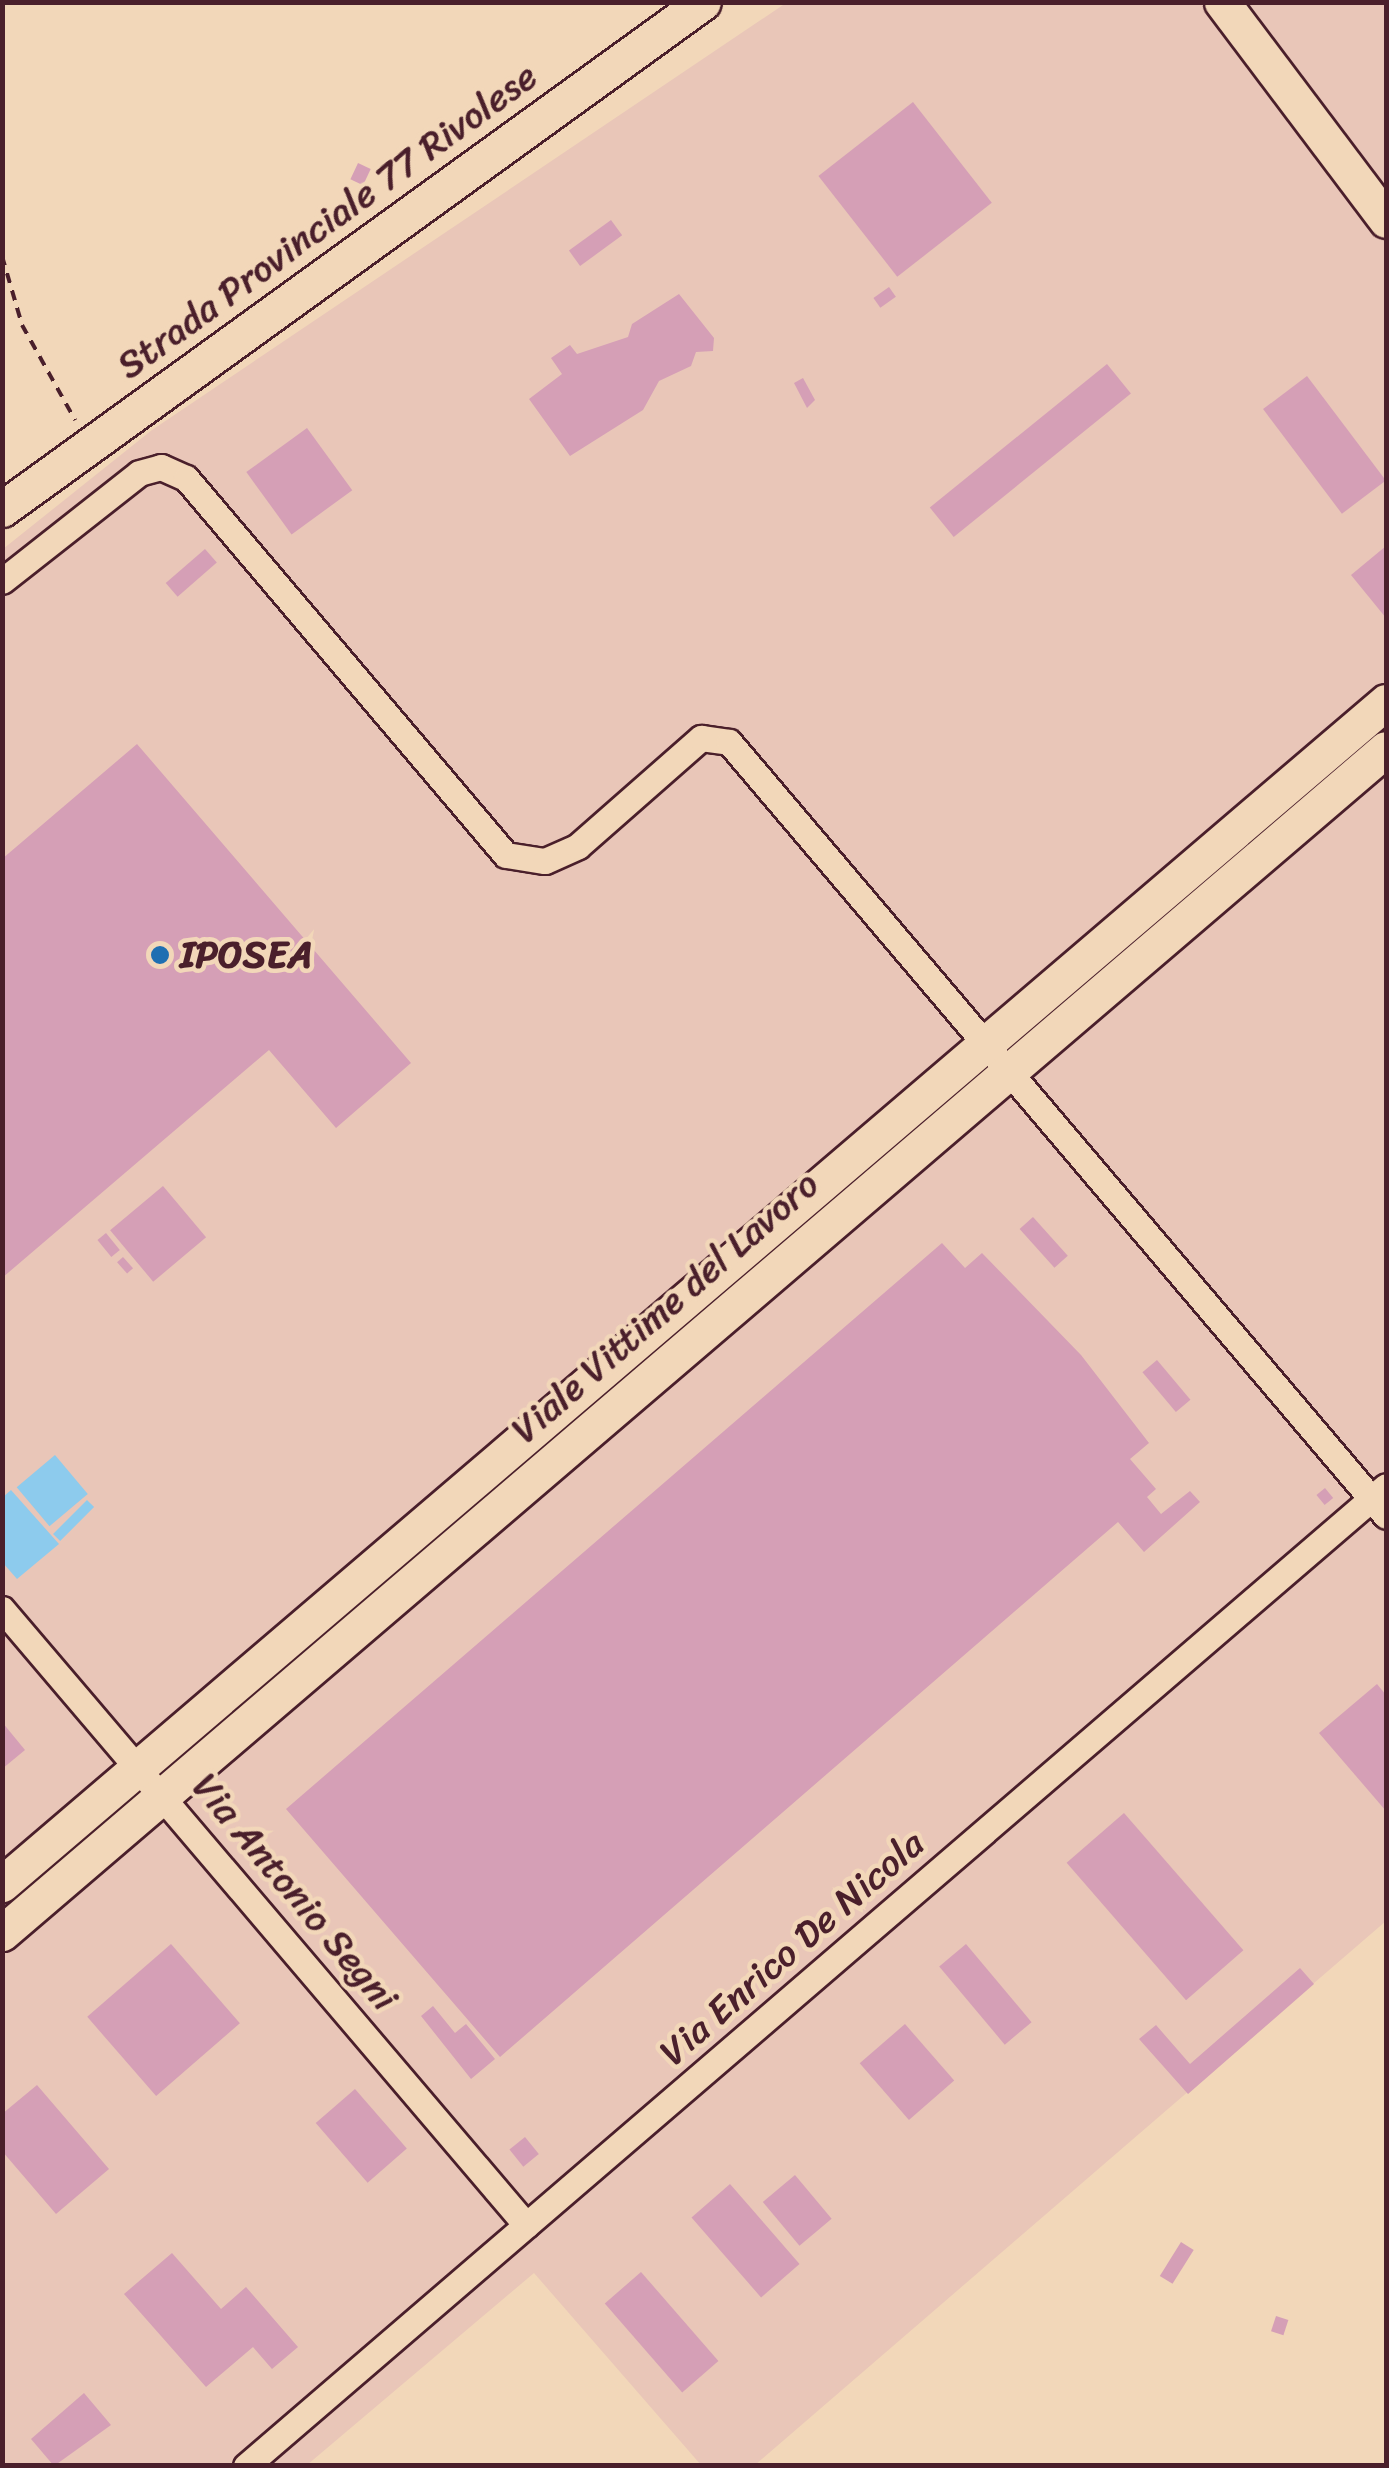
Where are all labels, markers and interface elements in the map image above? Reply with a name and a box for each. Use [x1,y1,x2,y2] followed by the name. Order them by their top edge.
[108,53,546,389] street label: Strada Provinciale 77 Rivolese
[180,932,313,978] place label: IPOSEA
[149,944,171,966] marker: IPOSEA
[502,1161,828,1453] street label: Viale Vittime del Lavoro
[182,1764,408,2020] street label: Via Antonio Segni
[651,1821,933,2075] street label: Via Enrico De Nicola

